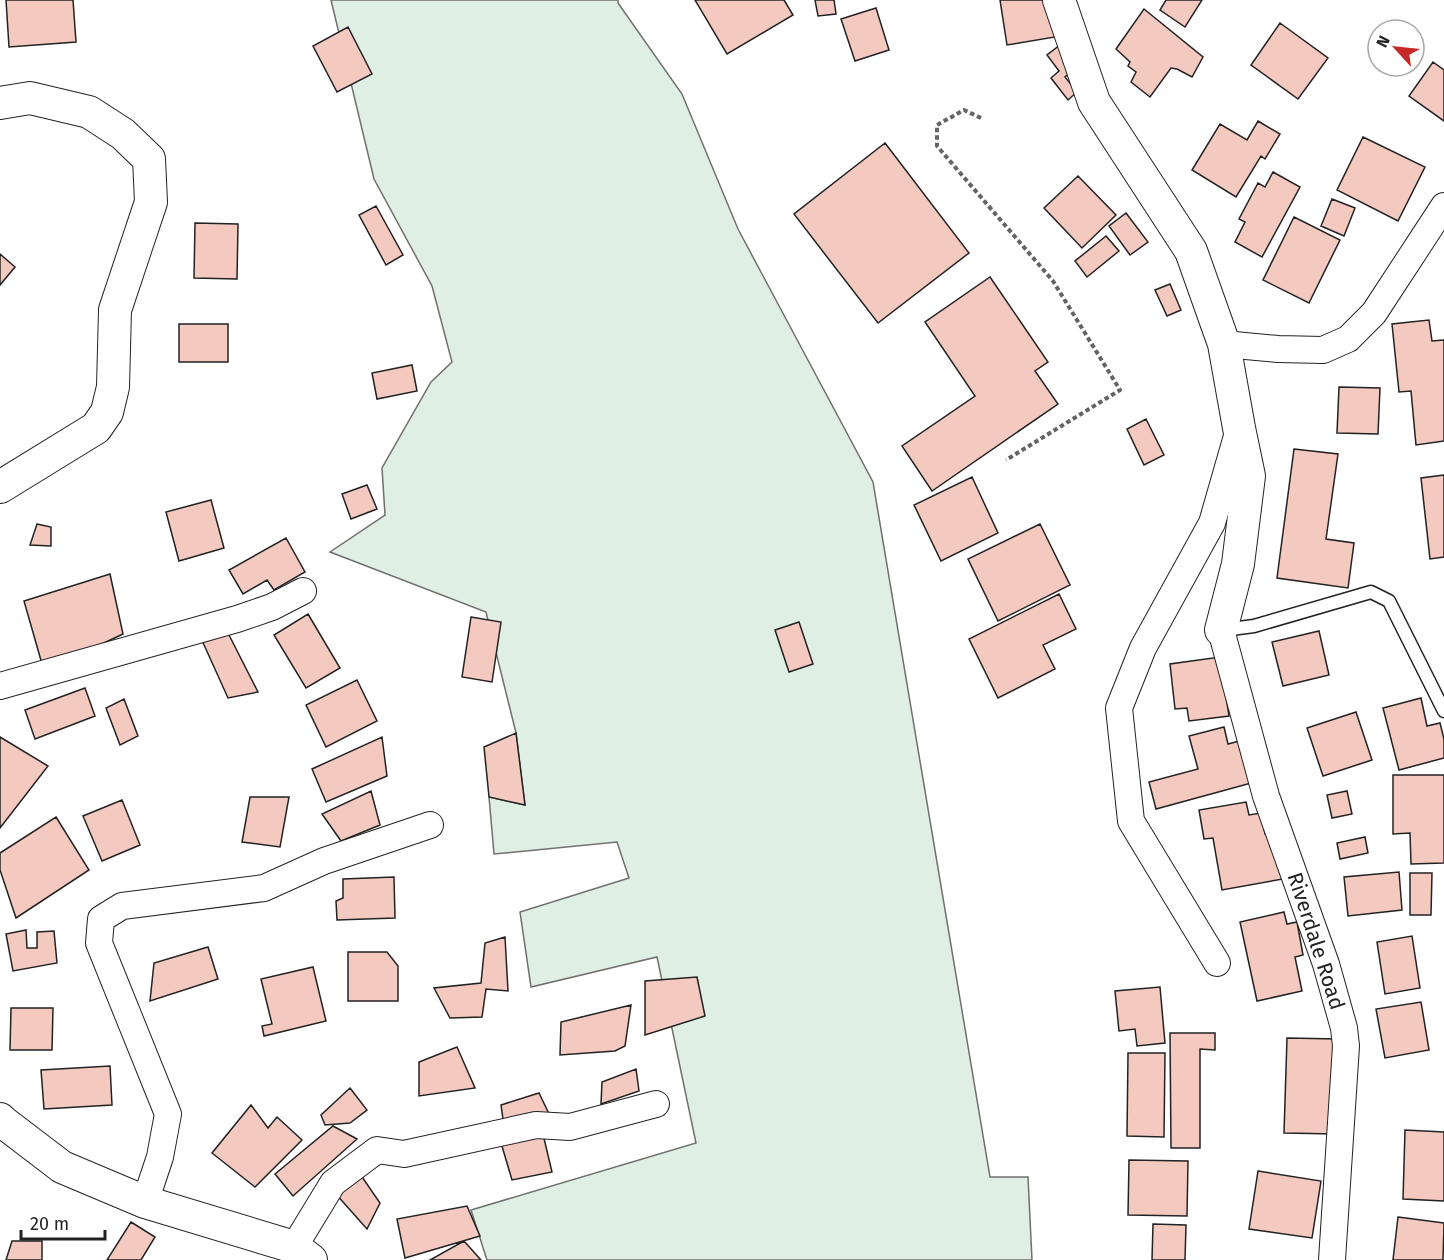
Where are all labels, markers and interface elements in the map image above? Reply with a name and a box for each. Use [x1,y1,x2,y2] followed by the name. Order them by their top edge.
[1366,18,1426,78] north arrow
[1372,32,1394,50] text: N
[1282,869,1350,1013] street label: Riverdale Road
[21,1203,105,1241] scale bar
[30,1213,69,1235] text: 20 m

